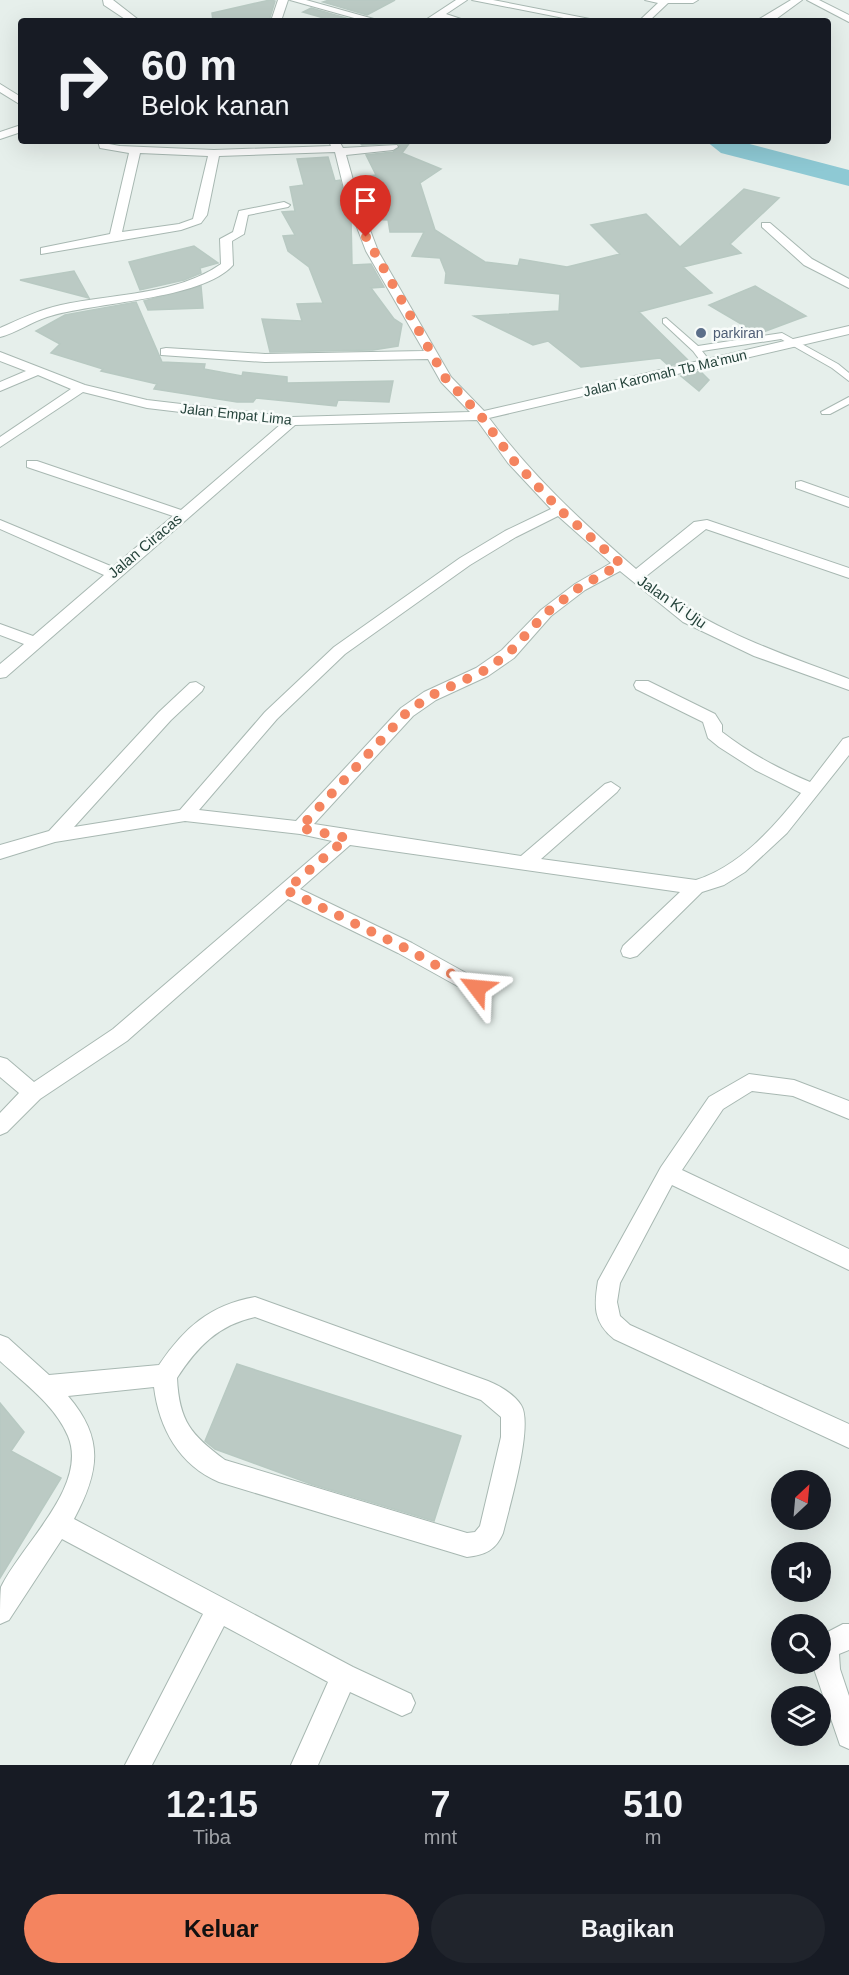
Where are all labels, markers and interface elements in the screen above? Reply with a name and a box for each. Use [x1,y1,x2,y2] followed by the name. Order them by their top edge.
[42,42,120,120] icon: right
[141,42,237,89] text: 60 m
[141,91,290,121] text: Belok kanan
[340,175,391,237] pin
[349,184,382,217] icon: arrive
[713,325,764,341] place label: parkiran
[694,326,708,340] marker: parkiran
[582,346,748,400] street label: Jalan Karomah Tb Ma'mun
[179,400,293,428] street label: Jalan Empat Lima
[104,510,185,581] street label: Jalan Ciracas
[635,572,710,632] street label: Jalan Ki Uju
[445,956,509,1020] position arrow
[771,1470,831,1530] north arrow
[771,1470,831,1746] map controls
[771,1542,831,1602] button: sound
[771,1614,831,1674] button: search
[771,1686,831,1746] button: layers
[166,1784,258,1825] text: 12:15
[430,1784,451,1825] text: 7
[623,1784,683,1825] text: 510
[193,1826,231,1848] text: Tiba
[424,1826,457,1848] text: mnt
[645,1826,661,1848] text: m
[24,1894,419,1963] button: Keluar
[431,1894,825,1963] button: Bagikan

